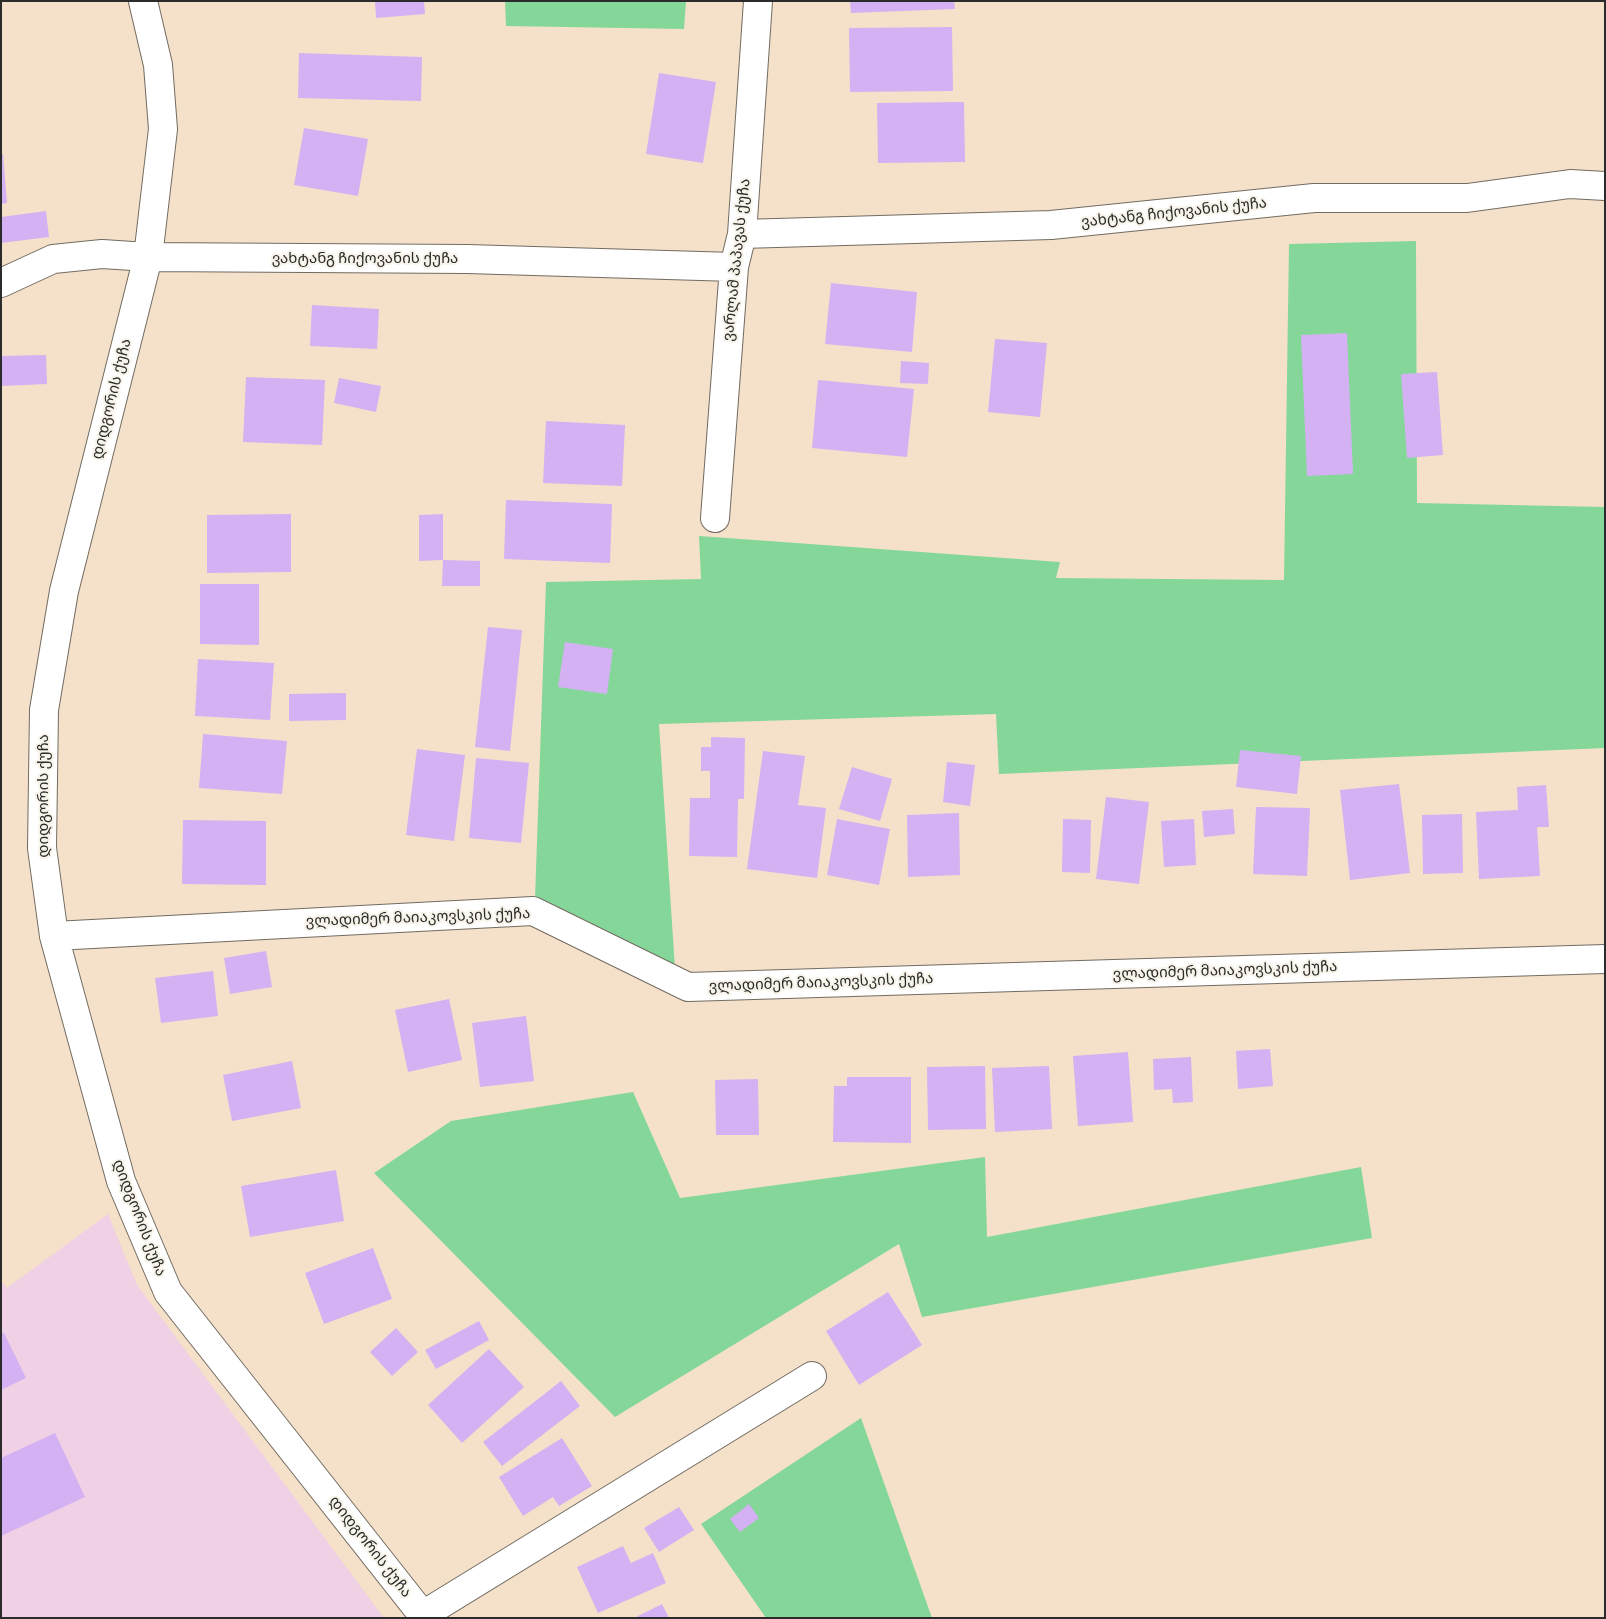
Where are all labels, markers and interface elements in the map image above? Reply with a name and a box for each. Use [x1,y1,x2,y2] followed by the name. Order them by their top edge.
[720,178,754,342] street label: ვარლამ პაპავას ქუჩა
[1080,194,1268,232] street label: ვახტანგ ჩიქოვანის ქუჩა
[272,250,458,268] street label: ვახტანგ ჩიქოვანის ქუჩა
[88,337,136,461] street label: დიდგორის ქუჩა
[35,734,53,858] street label: დიდგორის ქუჩა
[305,905,531,931] street label: ვლადიმერ მაიაკოვსკის ქუჩა
[1112,958,1338,984] street label: ვლადიმერ მაიაკოვსკის ქუჩა
[708,970,934,996] street label: ვლადიმერ მაიაკოვსკის ქუჩა
[108,1157,170,1279] street label: დიდგორის ქუჩა
[325,1493,415,1601] street label: დიდგორის ქუჩა

